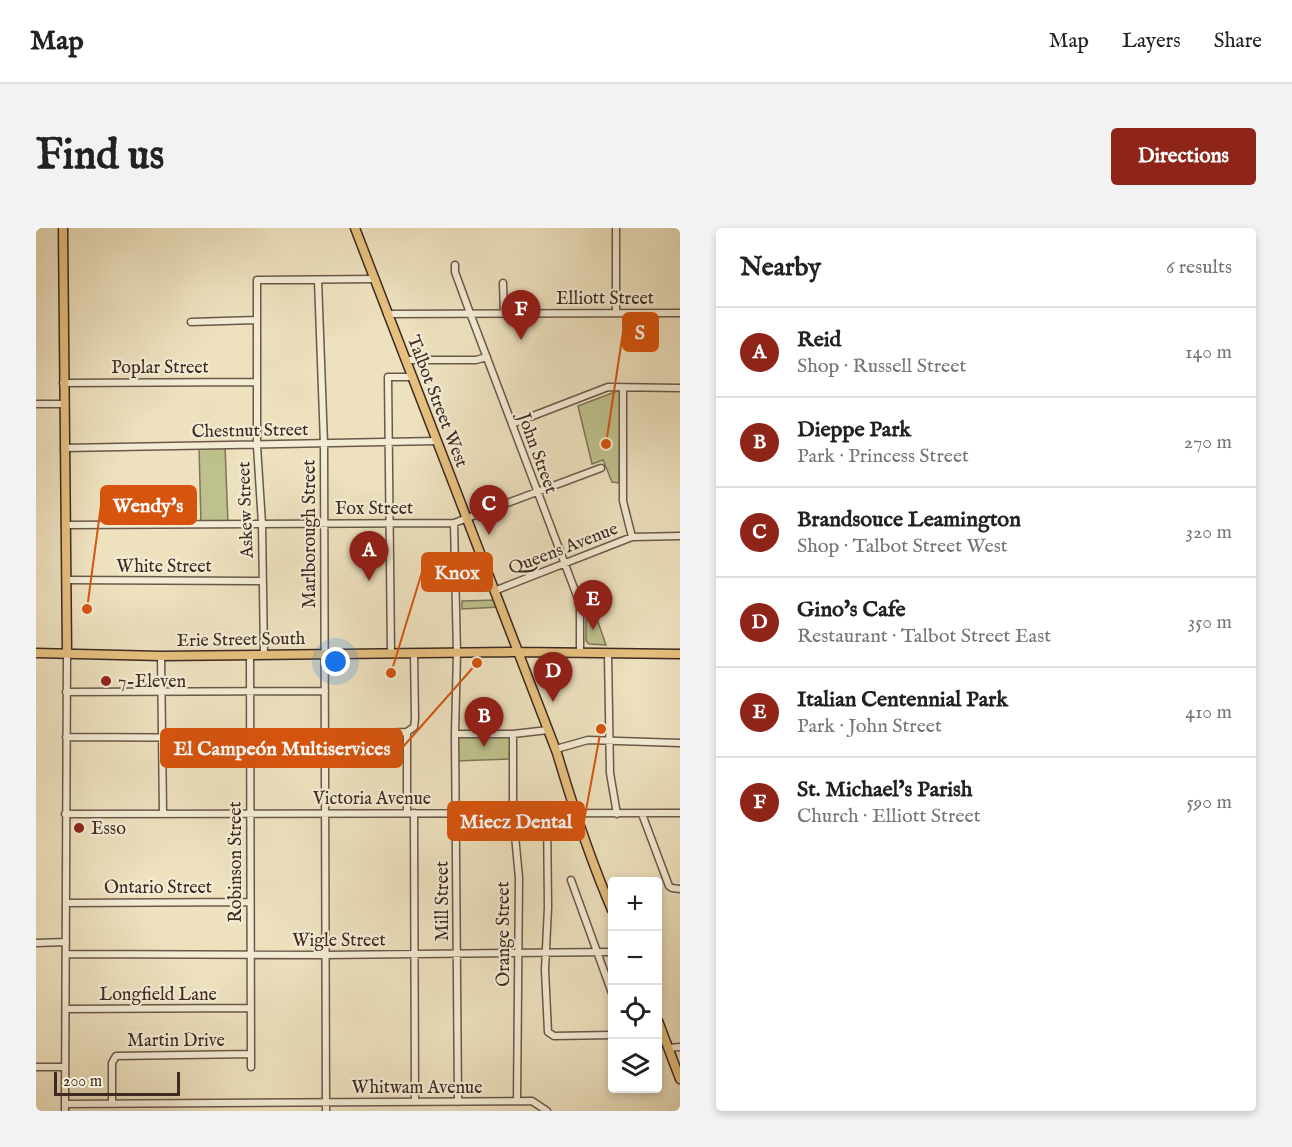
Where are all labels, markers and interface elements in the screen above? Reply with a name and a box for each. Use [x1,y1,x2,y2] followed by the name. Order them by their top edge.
[30,24,84,59] text: Map
[1049,28,1089,55] text: Map
[1122,28,1181,55] text: Layers
[1214,28,1262,55] text: Share
[1111,128,1256,185] button: Directions
[36,130,164,183] text: Find us
[740,251,821,284] text: Nearby
[1166,255,1232,280] text: 6 results
[556,288,654,311] street label: Elliott Street
[502,291,540,340] pin: F
[623,313,658,351] callout: S
[635,321,645,346] text: S
[797,326,841,354] text: Reid
[401,332,472,471] street label: Talbot Street West
[753,340,766,365] text: A
[1185,340,1232,365] text: 140 m
[797,354,966,379] text: Shop · Russell Street
[111,357,209,380] street label: Poplar Street
[511,408,562,497] street label: John Street
[797,416,911,444] text: Dieppe Park
[191,419,309,444] street label: Chestnut Street
[753,430,766,455] text: B
[1184,430,1232,455] text: 270 m
[797,444,969,469] text: Park · Princess Street
[299,459,322,609] street label: Marlborough Street
[233,461,260,560] street label: Askew Street
[101,486,196,524] callout: Wendy's
[470,486,508,535] pin: C
[112,494,183,519] text: Wendy's
[335,498,413,521] street label: Fox Street
[797,506,1021,534] text: Brandsouce Leamington
[506,518,622,581] street label: Queens Avenue
[752,520,767,545] text: C
[1186,520,1232,545] text: 320 m
[350,532,388,581] pin: A
[797,534,1008,559] text: Shop · Talbot Street West
[422,553,492,591] callout: Knox
[116,556,212,579] street label: White Street
[434,561,480,586] text: Knox
[574,580,612,630] pin: E
[797,596,906,624] text: Gino's Cafe
[751,610,768,635] text: D
[1188,610,1232,635] text: 350 m
[797,624,1051,649] text: Restaurant · Talbot Street East
[177,628,306,653] street label: Erie Street South
[321,647,350,676] your location
[534,652,572,702] pin: D
[118,671,187,694] place label: 7-Eleven
[99,674,113,688] marker: 7-Eleven
[797,686,1008,714] text: Italian Centennial Park
[464,698,504,747] pin: B
[753,700,766,725] text: E
[1185,700,1232,725] text: 410 m
[797,714,942,739] text: Park · John Street
[161,729,402,767] callout: El Campeón Multiservices
[173,737,391,762] text: El Campeón Multiservices
[797,776,973,804] text: St. Michael's Parish
[312,788,431,811] street label: Victoria Avenue
[753,790,766,815] text: F
[1186,790,1232,815] text: 590 m
[225,801,248,923] street label: Robinson Street
[448,802,584,840] callout: Miecz Dental
[797,804,981,829] text: Church · Elliott Street
[460,810,573,835] text: Miecz Dental
[91,818,126,841] place label: Esso
[72,821,86,835] marker: Esso
[432,861,455,941] street label: Mill Street
[104,877,212,900] street label: Ontario Street
[608,877,662,1093] map controls
[608,877,662,931] button: +
[493,881,516,987] street label: Orange Street
[292,930,386,953] street label: Wigle Street
[608,931,662,985] button: −
[99,984,217,1007] street label: Longfield Lane
[608,985,662,1039] button: locate
[127,1030,225,1053] street label: Martin Drive
[608,1039,662,1093] button: layers
[54,1069,180,1096] scale bar
[63,1072,102,1092] text: 200 m
[352,1077,482,1100] street label: Whitwam Avenue

